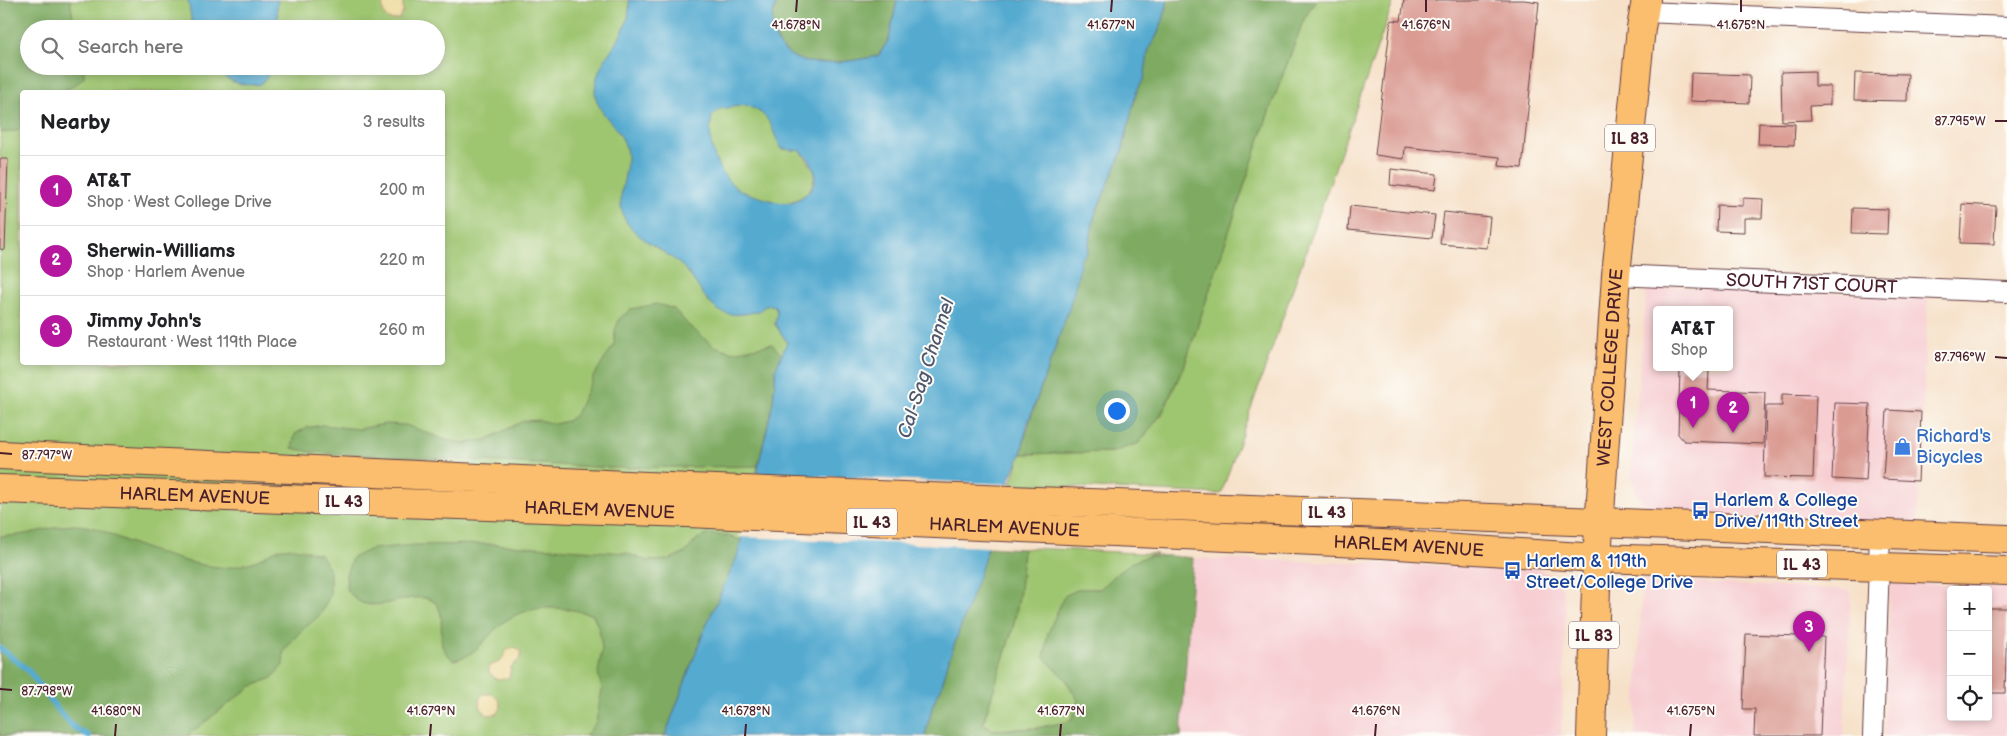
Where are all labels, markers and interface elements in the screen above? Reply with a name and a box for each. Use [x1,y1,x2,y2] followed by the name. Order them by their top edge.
[771,18,821,33] text: 41.678°N
[1087,18,1135,33] text: 41.677°N
[1401,18,1451,33] text: 41.676°N
[1717,18,1765,33] text: 41.675°N
[20,20,445,75] search box
[38,34,66,62] icon: search
[78,36,183,59] text: Search here
[40,110,110,135] text: Nearby
[363,113,425,132] text: 3 results
[1934,114,1986,129] text: 87.795°W
[1605,125,1655,152] road number: IL 83
[87,170,131,193] text: AT&T
[53,181,59,200] text: 1
[379,181,425,200] text: 200 m
[87,193,272,212] text: Shop · West College Drive
[87,240,235,263] text: Sherwin-Williams
[51,251,61,270] text: 2
[379,251,425,270] text: 220 m
[87,263,245,282] text: Shop · Harlem Avenue
[1593,268,1628,467] street label: WEST COLLEGE DRIVE
[1726,270,1898,298] street label: SOUTH 71ST COURT
[893,295,960,441] water label: Cal-Sag Channel
[1653,306,1733,371] popup
[87,310,201,333] text: Jimmy John's
[1671,318,1715,341] text: AT&T
[51,321,61,340] text: 3
[379,321,425,340] text: 260 m
[87,333,297,352] text: Restaurant · West 119th Place
[1671,341,1708,360] text: Shop
[1934,350,1986,365] text: 87.796°W
[1677,387,1709,428] pin: 1
[1717,392,1749,433] pin: 2
[1104,398,1130,424] your location
[1916,426,1991,468] place label: Richard's Bicycles
[1892,436,1912,456] shop icon: Richard's Bicycles
[22,448,72,463] text: 87.797°W
[119,483,271,509] street label: HARLEM AVENUE
[319,488,369,514] road number: IL 43
[1714,490,1859,532] place label: Harlem & College Drive/119th Street
[524,497,675,524] street label: HARLEM AVENUE
[1302,498,1352,526] road number: IL 43
[1690,500,1710,520] bus stop icon: Harlem & College Drive/119th Street
[847,508,897,536] road number: IL 43
[928,514,1080,541] street label: HARLEM AVENUE
[1333,532,1485,562] street label: HARLEM AVENUE
[1777,550,1827,578] road number: IL 43
[1526,551,1694,593] place label: Harlem & 119th Street/College Drive
[1502,561,1522,581] bus stop icon: Harlem & 119th Street/College Drive
[1947,586,1992,721] map controls
[1947,586,1992,631] button: +
[1793,611,1825,652] pin: 3
[1569,622,1619,648] road number: IL 83
[1947,631,1992,676] button: −
[1947,676,1992,721] button: locate
[21,684,73,699] text: 87.798°W
[91,704,141,719] text: 41.680°N
[406,704,456,719] text: 41.679°N
[721,704,771,719] text: 41.678°N
[1037,704,1085,719] text: 41.677°N
[1351,704,1401,719] text: 41.676°N
[1667,704,1715,719] text: 41.675°N

